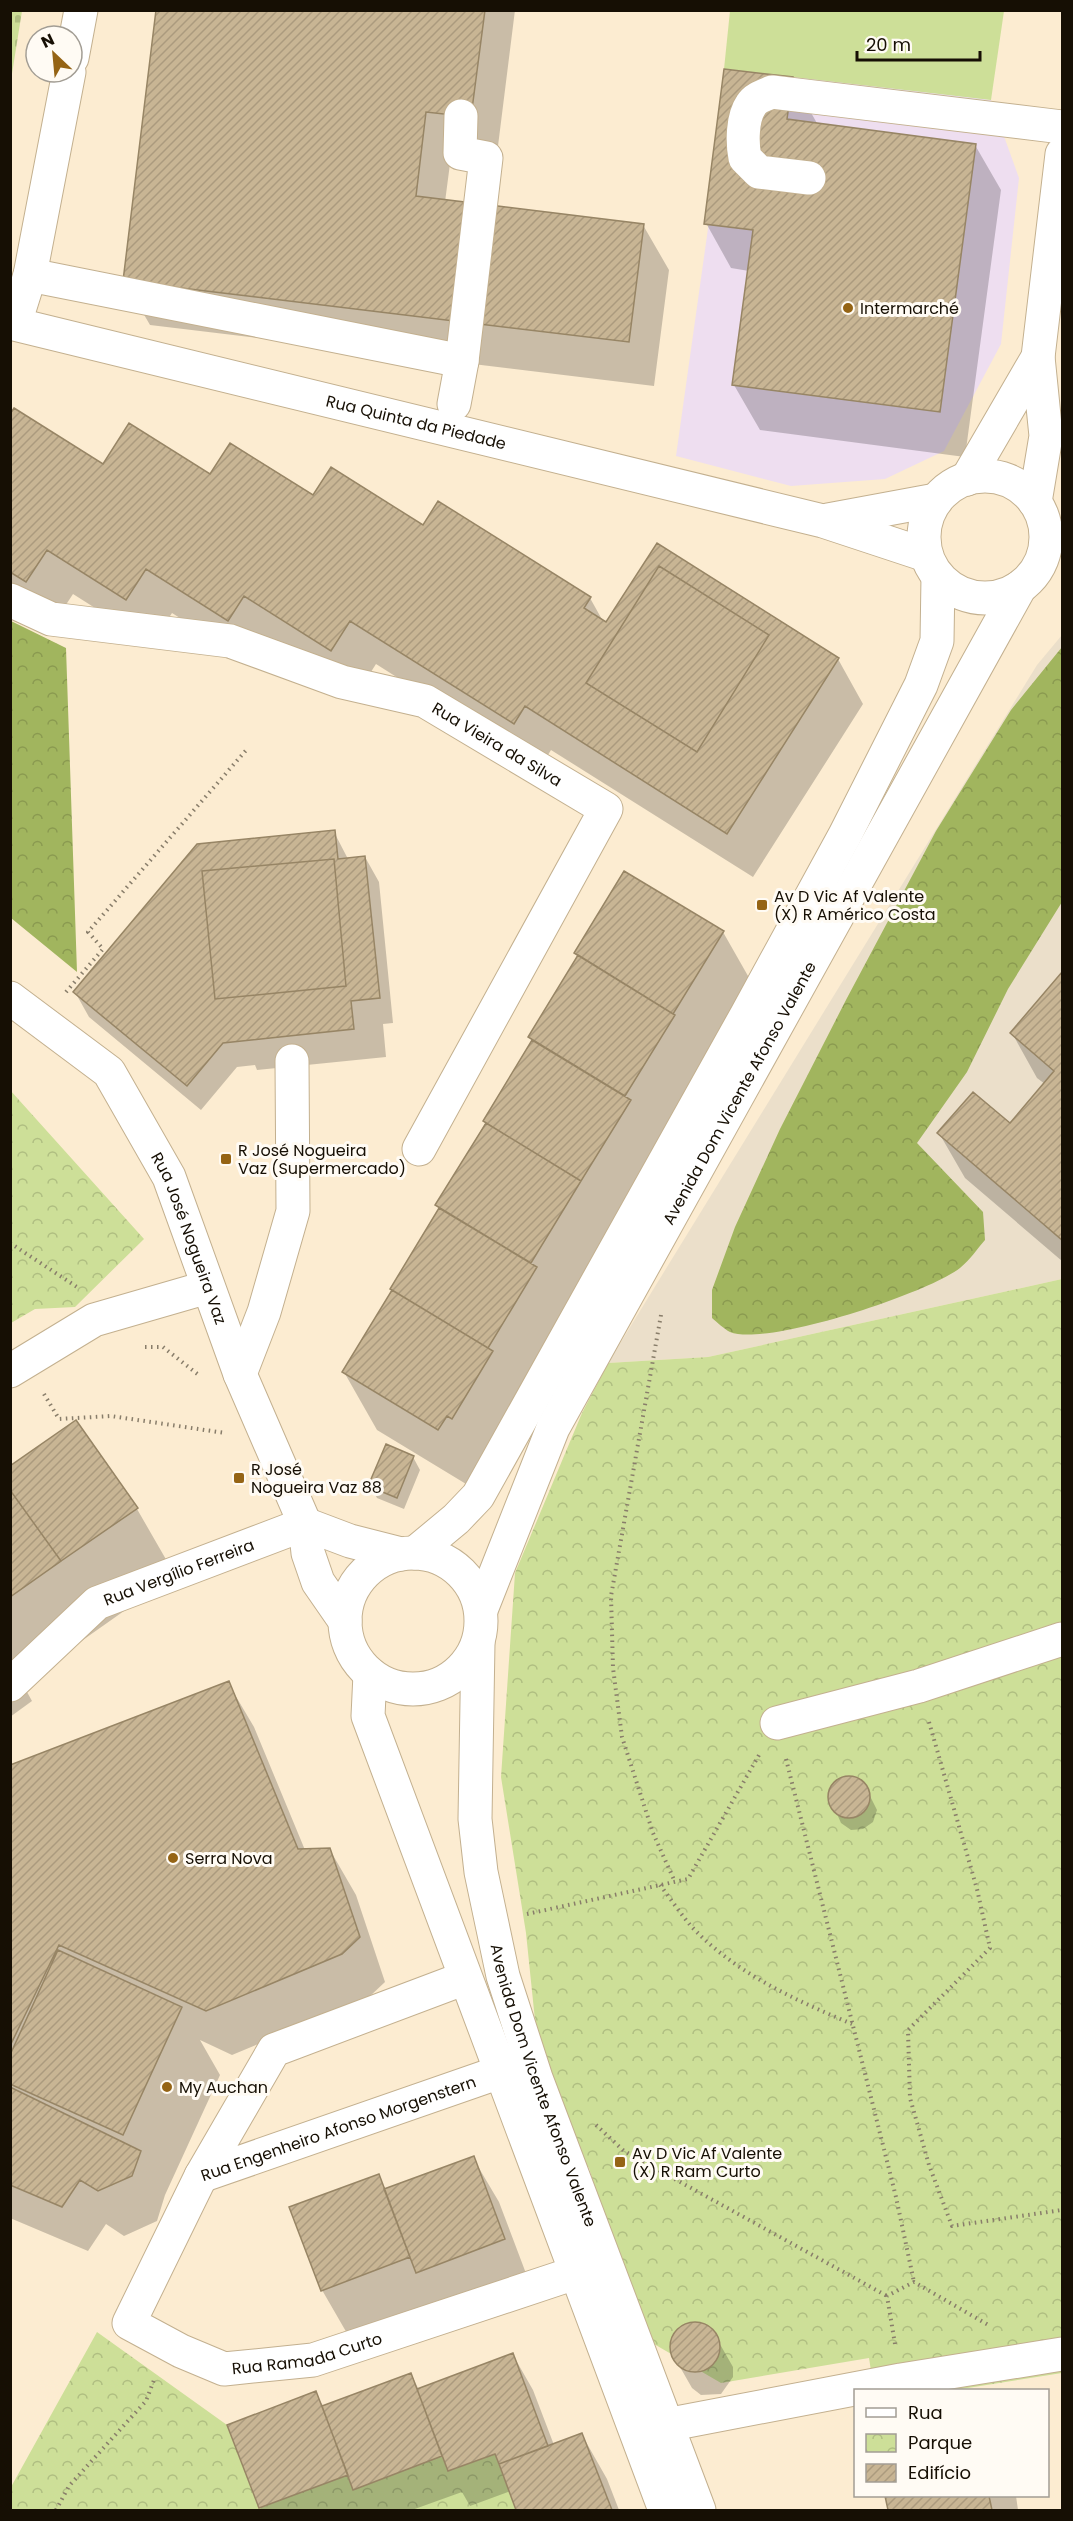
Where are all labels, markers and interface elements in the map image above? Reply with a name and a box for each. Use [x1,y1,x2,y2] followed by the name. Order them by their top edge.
[24,24,84,84] north arrow
[857,24,980,62] scale bar
[37,28,58,54] text: N
[866,32,911,57] text: 20 m
[860,297,959,320] place label: Intermarché
[841,301,855,315] marker: Intermarché
[324,389,509,455] street label: Rua Quinta da Piedade
[428,696,567,792] street label: Rua Vieira da Silva
[774,885,936,926] place label: Av D Vic Af Valente (X) R Américo Costa
[755,898,769,912] marker: Av D Vic Af Valente (X) R Américo Costa
[657,957,821,1229] street label: Avenida Dom Vicente Afonso Valente
[238,1139,406,1180] place label: R José Nogueira Vaz (Supermercado)
[146,1148,233,1328] street label: Rua José Nogueira Vaz
[219,1152,233,1166] marker: R José Nogueira Vaz (Supermercado)
[251,1458,382,1499] place label: R José Nogueira Vaz 88
[232,1471,246,1485] marker: R José Nogueira Vaz 88
[100,1533,257,1611] street label: Rua Vergílio Ferreira
[185,1847,273,1870] place label: Serra Nova
[166,1851,180,1865] marker: Serra Nova
[485,1942,603,2230] street label: Avenida Dom Vicente Afonso Valente
[197,2070,479,2187] street label: Rua Engenheiro Afonso Morgenstern
[179,2076,268,2099] place label: My Auchan
[160,2080,174,2094] marker: My Auchan
[632,2142,782,2183] place label: Av D Vic Af Valente (X) R Ram Curto
[613,2155,627,2169] marker: Av D Vic Af Valente (X) R Ram Curto
[231,2326,385,2380] street label: Rua Ramada Curto
[854,2389,1049,2497] legend
[908,2400,943,2425] text: Rua
[908,2430,972,2455] text: Parque
[908,2460,971,2485] text: Edifício

